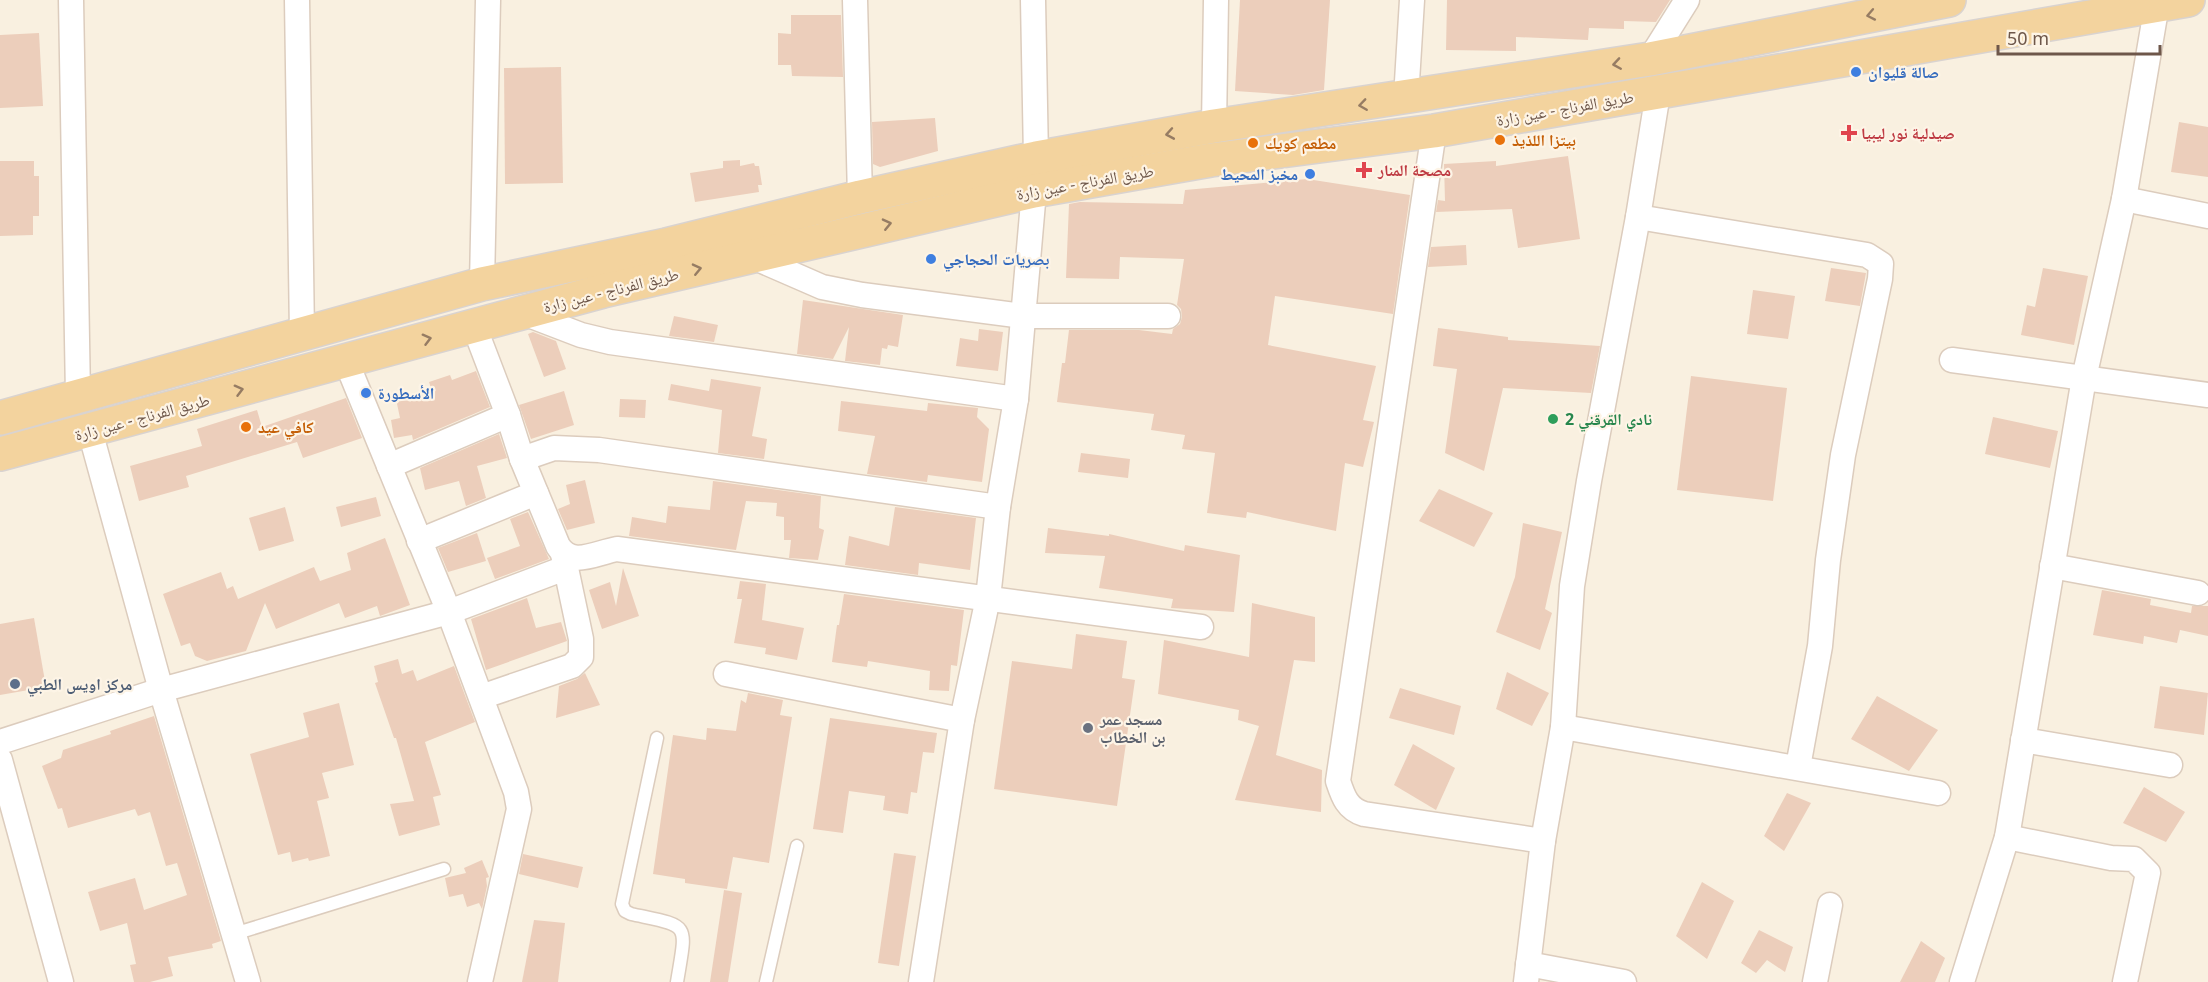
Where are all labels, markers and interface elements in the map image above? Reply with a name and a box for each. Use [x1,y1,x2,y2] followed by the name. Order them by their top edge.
[1866,8,1876,21] one-way arrow
[1998,18,2160,56] scale bar
[2007,26,2049,50] text: 50 m
[1613,57,1623,70] one-way arrow
[1868,61,1939,83] place label: صالة قليوان
[1849,65,1863,79] marker: صالة قليوان
[1495,85,1635,131] street label: طريق الفرناج - عين زارة
[1358,98,1367,110] one-way arrow
[1861,122,1955,144] place label: صيدلية نور ليبيا
[1842,126,1856,140] marker: صيدلية نور ليبيا
[1165,127,1175,140] one-way arrow
[1512,129,1576,151] place label: بيتزا اللذيذ
[1265,132,1336,155] place label: مطعم كويك
[1493,133,1507,147] marker: بيتزا اللذيذ
[1246,136,1260,150] marker: مطعم كويك
[1015,159,1155,205] street label: طريق الفرناج - عين زارة
[1377,159,1451,181] place label: مصحة المنار
[1355,161,1373,179] marker: مصحة المنار
[1220,163,1298,185] place label: مخبز المحيط
[1303,167,1317,181] marker: مخبز المحيط
[882,219,892,232] one-way arrow
[943,248,1049,272] place label: بصريات الحجاجي
[924,252,938,266] marker: بصريات الحجاجي
[541,263,681,317] street label: طريق الفرناج - عين زارة
[692,263,702,276] one-way arrow
[422,333,432,346] one-way arrow
[378,382,434,404] place label: الأسطورة
[233,385,244,397] one-way arrow
[359,386,373,400] marker: الأسطورة
[72,388,212,446] street label: طريق الفرناج - عين زارة
[1565,408,1652,432] place label: نادي القرقني 2
[1546,412,1560,426] marker: نادي القرقني 2
[258,416,314,440] place label: كافي عيد
[239,420,253,434] marker: كافي عيد
[27,673,132,697] place label: مركز اويس الطبي
[8,677,22,691] marker: مركز اويس الطبي
[1099,708,1165,748] place label: مسجد عمر بن الخطاب
[1081,721,1095,735] marker: مسجد عمر بن الخطاب

